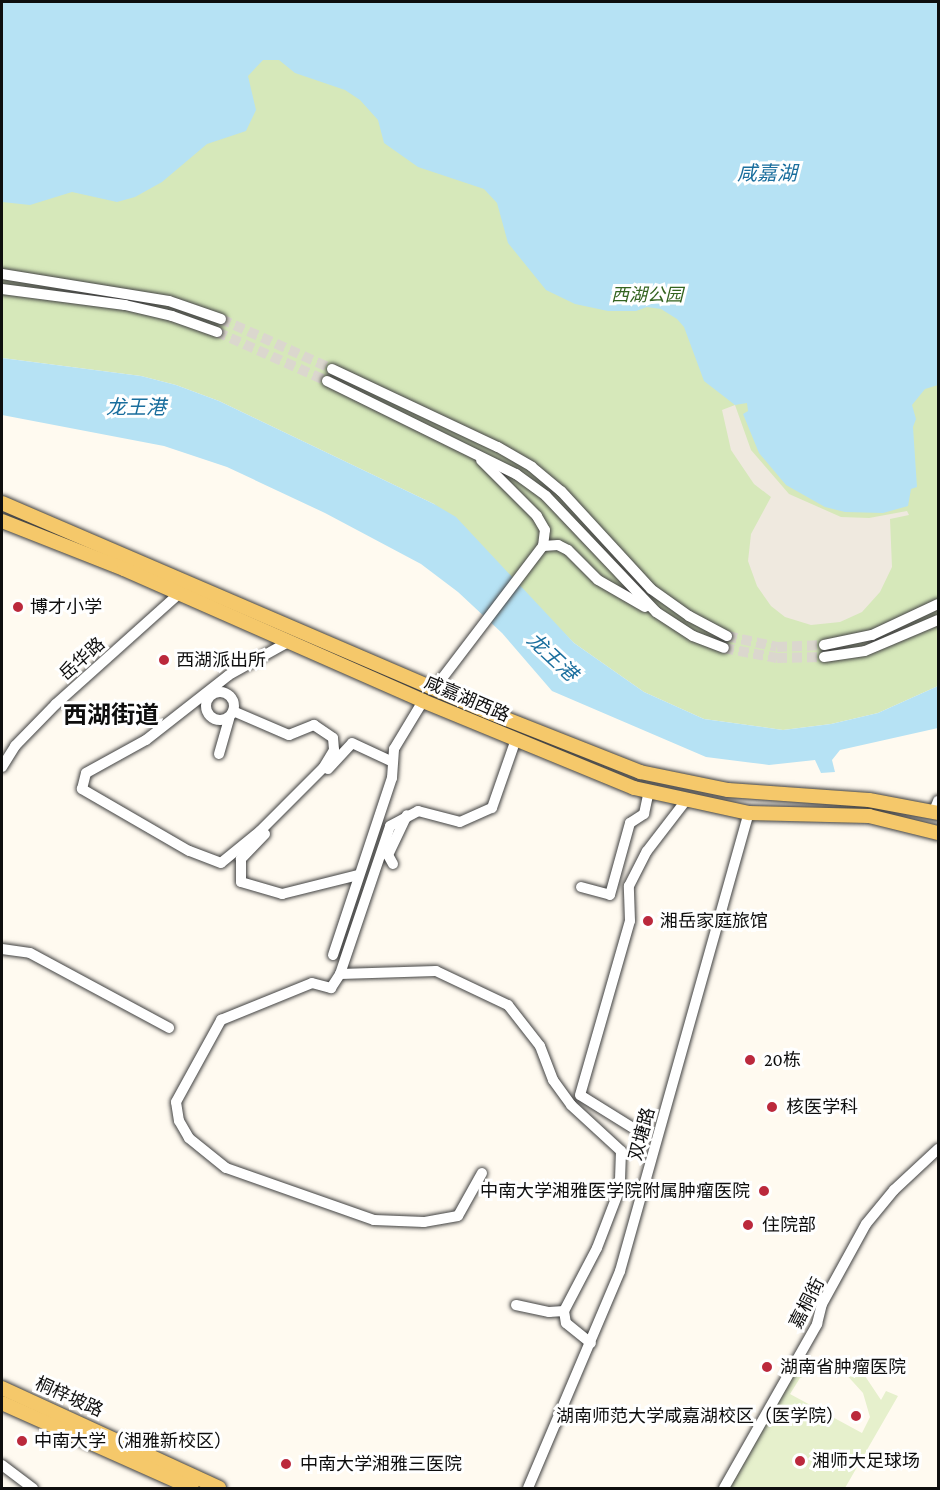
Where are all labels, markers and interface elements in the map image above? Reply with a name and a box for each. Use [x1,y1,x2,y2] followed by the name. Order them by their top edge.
[737,161,797,185] water label: 咸嘉湖
[611,284,683,306] park label: 西湖公园
[106,395,166,419] water label: 龙王港
[30,596,102,618] place label: 博才小学
[11,600,25,614] marker: 博才小学
[522,628,582,686] water label: 龙王港
[55,633,109,685] street label: 岳华路
[176,649,266,671] place label: 西湖派出所
[157,653,171,667] marker: 西湖派出所
[421,671,513,727] street label: 咸嘉湖西路
[63,701,159,729] district label: 西湖街道
[660,910,768,932] place label: 湘岳家庭旅馆
[641,914,655,928] marker: 湘岳家庭旅馆
[764,1049,801,1071] place label: 20栋
[741,1051,759,1069] marker: 20栋
[786,1096,858,1118] place label: 核医学科
[763,1098,781,1116] marker: 核医学科
[625,1105,659,1163] street label: 双塘路
[480,1180,750,1202] place label: 中南大学湘雅医学院附属肿瘤医院
[755,1182,773,1200] marker: 中南大学湘雅医学院附属肿瘤医院
[762,1214,816,1236] place label: 住院部
[739,1216,757,1234] marker: 住院部
[785,1274,829,1332] street label: 嘉桐街
[780,1356,906,1378] place label: 湖南省肿瘤医院
[758,1358,776,1376] marker: 湖南省肿瘤医院
[32,1372,106,1422] street label: 桐梓坡路
[556,1405,844,1427] place label: 湖南师范大学咸嘉湖校区（医学院）
[849,1409,863,1423] marker: 湖南师范大学咸嘉湖校区（医学院）
[34,1430,232,1452] place label: 中南大学（湘雅新校区）
[15,1434,29,1448] marker: 中南大学（湘雅新校区）
[812,1450,920,1472] place label: 湘师大足球场
[300,1453,462,1475] place label: 中南大学湘雅三医院
[793,1454,807,1468] marker: 湘师大足球场
[277,1455,295,1473] marker: 中南大学湘雅三医院

